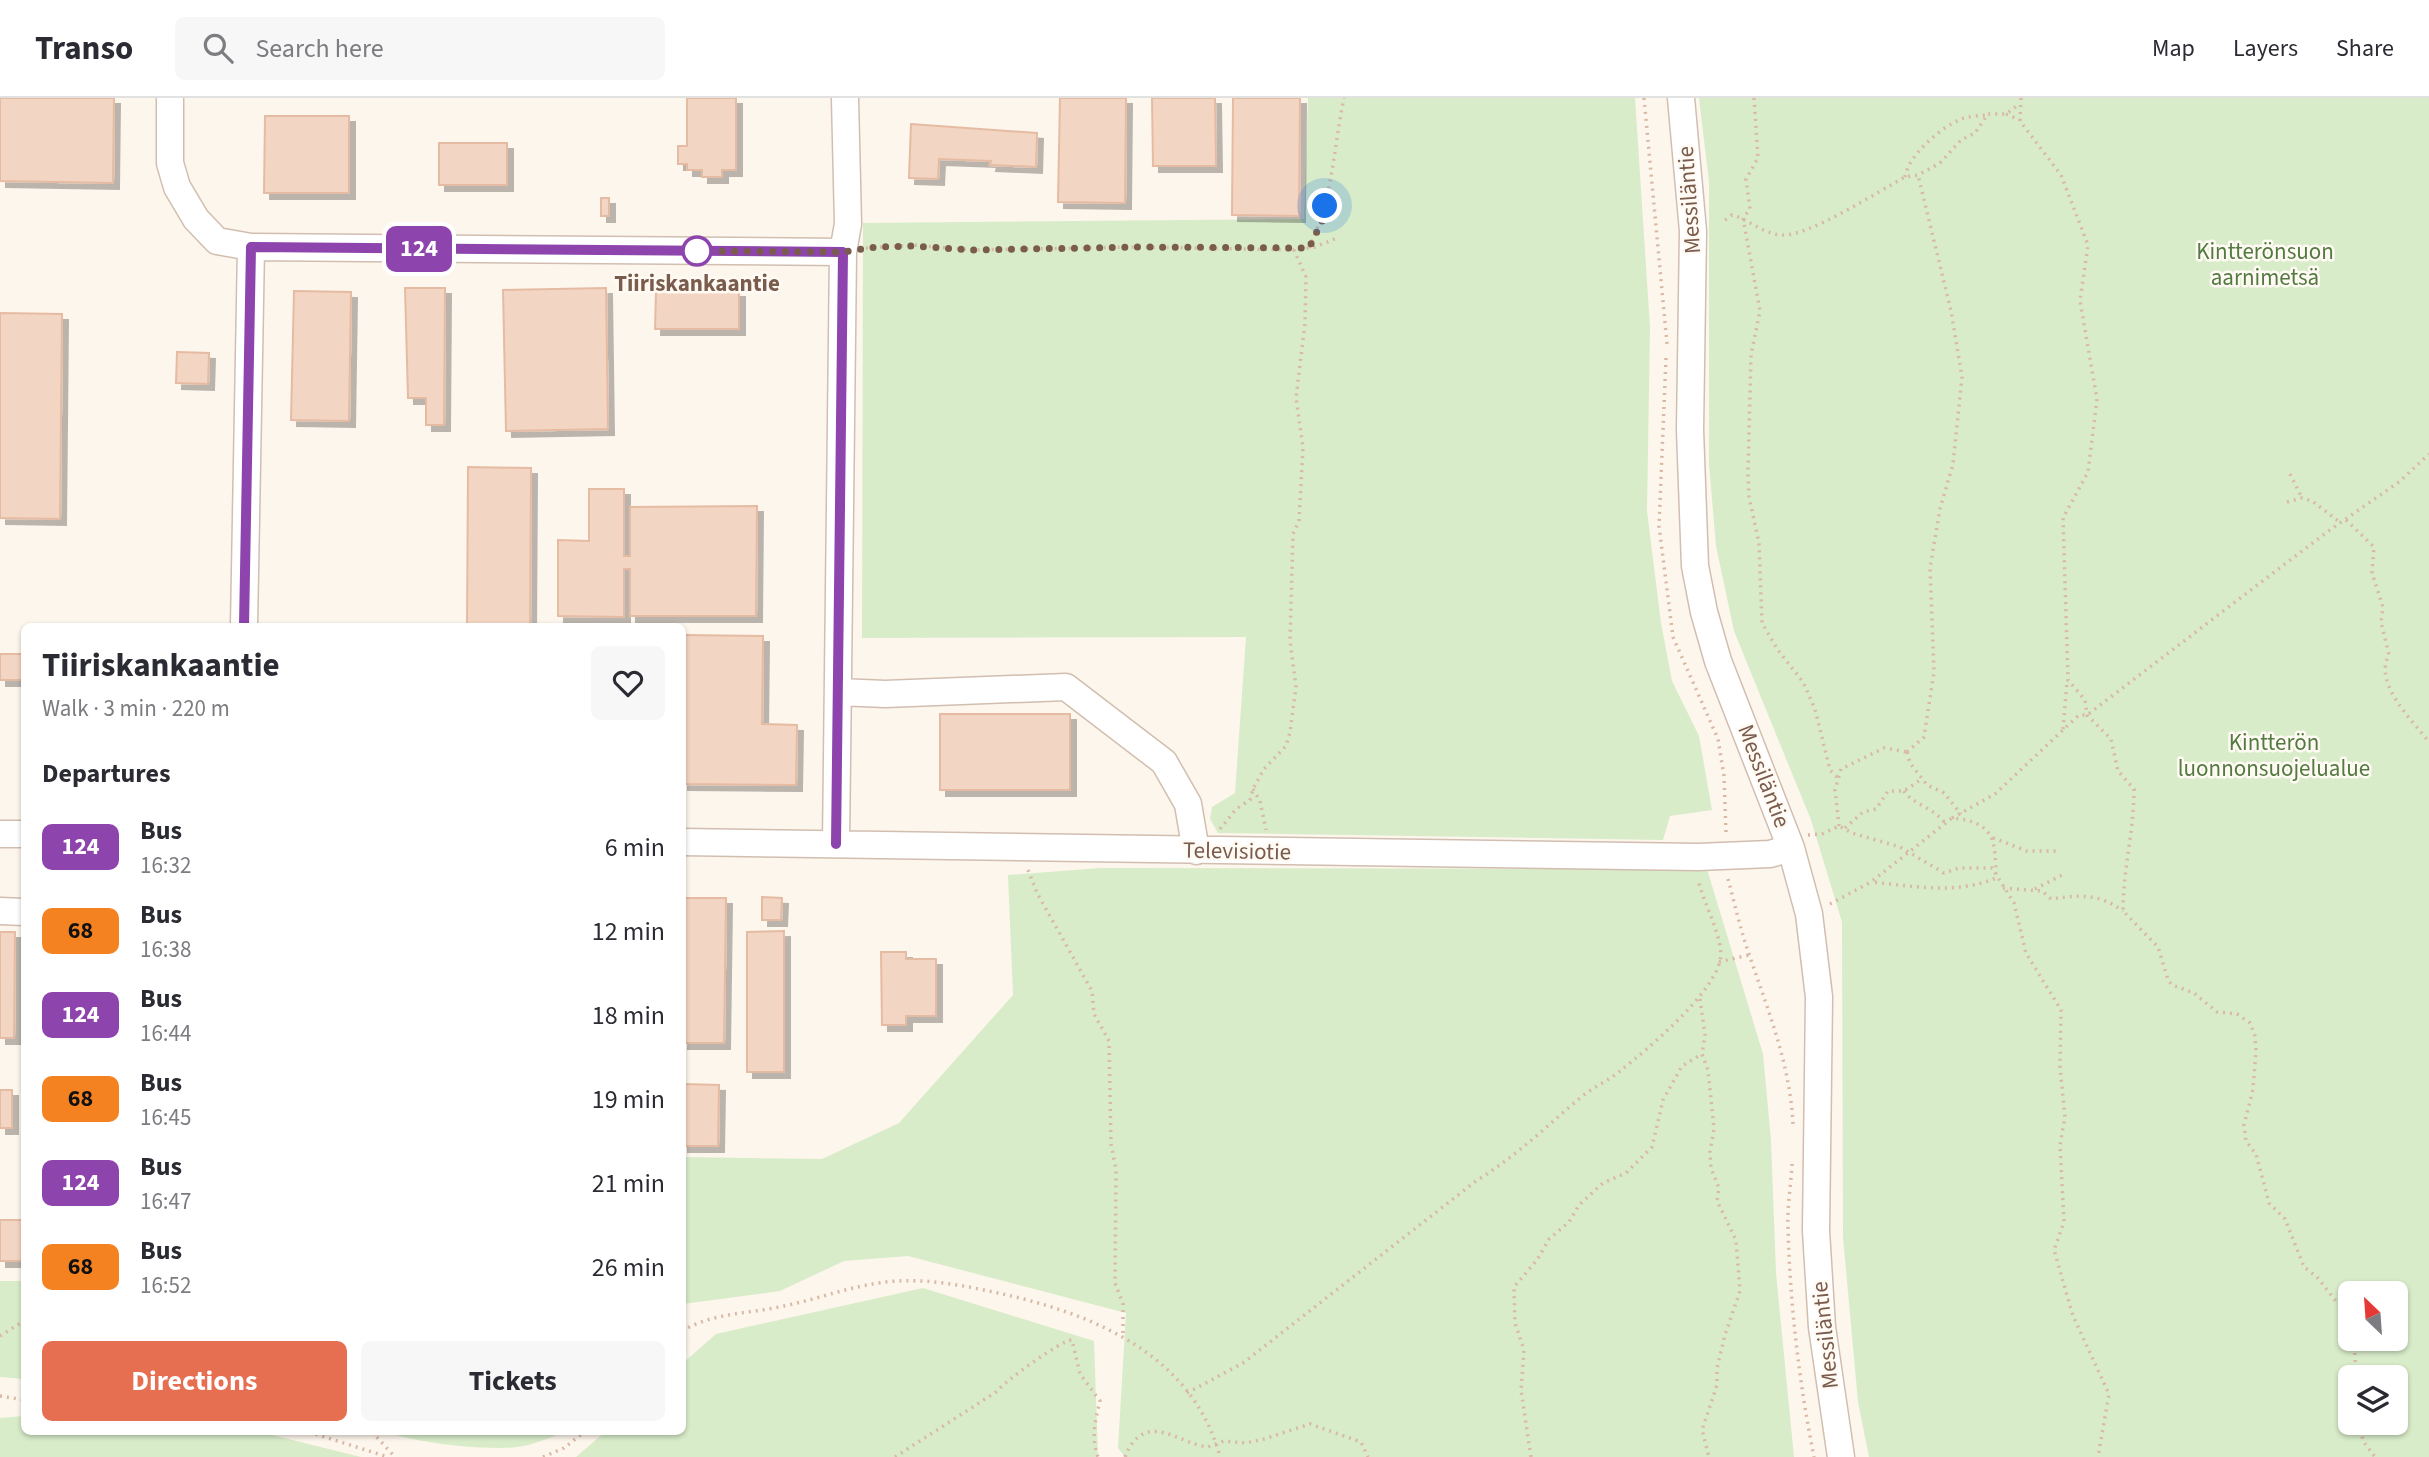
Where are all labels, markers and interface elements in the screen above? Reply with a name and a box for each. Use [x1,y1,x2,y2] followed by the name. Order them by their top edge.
[175,17,665,80] search box
[35,25,133,72] text: Transo
[199,29,237,67] icon: search
[255,30,384,67] text: Search here
[2152,31,2195,66] text: Map
[2233,31,2298,66] text: Layers
[2336,31,2394,66] text: Share
[1669,145,1709,255] street label: Messiläntie
[1307,188,1342,223] your location
[379,226,459,272] line badge: 124
[400,231,438,266] text: 124
[2196,235,2334,294] park label: Kintterönsuon aarnimetsä
[682,236,712,266] marker: Tiiriskankaantie
[614,267,780,300] place label: Tiiriskankaantie
[42,642,280,689] text: Tiiriskankaantie
[591,646,665,720] button: heart
[42,692,230,725] text: Walk · 3 min · 220 m
[1729,720,1799,832] street label: Messiläntie
[2178,726,2370,785] park label: Kintterön luonnonsuojelualue
[42,755,170,792] text: Departures
[140,812,182,849] text: Bus
[61,829,100,864] text: 124
[605,829,665,866] text: 6 min
[1183,834,1291,868] street label: Televisiotie
[140,849,191,882] text: 16:32
[140,896,182,933] text: Bus
[68,913,93,948] text: 68
[592,913,665,950] text: 12 min
[140,933,191,966] text: 16:38
[140,980,182,1017] text: Bus
[61,997,100,1032] text: 124
[592,997,665,1034] text: 18 min
[140,1017,191,1050] text: 16:44
[140,1064,182,1101] text: Bus
[68,1081,93,1116] text: 68
[592,1081,665,1118] text: 19 min
[140,1101,191,1134] text: 16:45
[140,1148,182,1185] text: Bus
[61,1165,100,1200] text: 124
[592,1165,665,1202] text: 21 min
[140,1185,191,1218] text: 16:47
[140,1232,182,1269] text: Bus
[68,1249,93,1284] text: 68
[592,1249,665,1286] text: 26 min
[140,1269,191,1302] text: 16:52
[1803,1280,1847,1390] street label: Messiläntie
[2338,1281,2408,1351] north arrow
[2338,1281,2408,1435] map controls
[42,1341,347,1421] button: Directions
[361,1341,665,1421] button: Tickets
[2338,1365,2408,1435] button: layers

